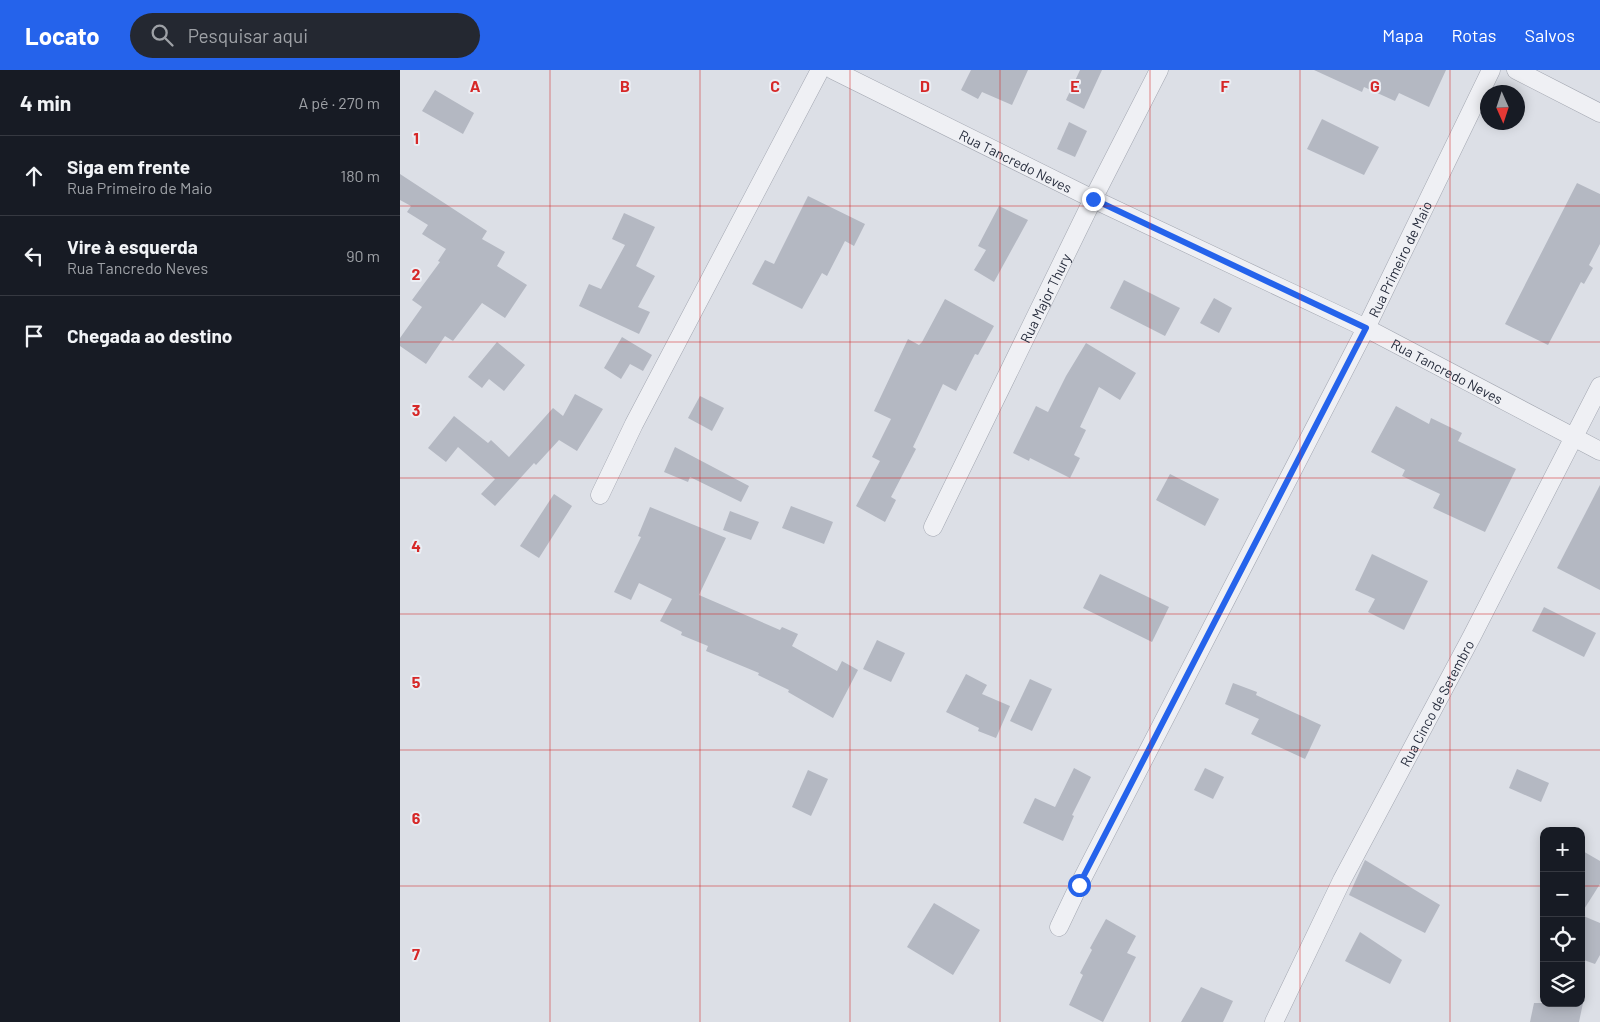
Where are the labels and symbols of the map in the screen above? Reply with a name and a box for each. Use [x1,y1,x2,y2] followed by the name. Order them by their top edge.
[470,76,481,95] text: A
[620,76,630,95] text: B
[770,76,780,95] text: C
[920,76,930,95] text: D
[1070,76,1080,95] text: E
[1221,76,1230,95] text: F
[1370,76,1380,95] text: G
[1480,85,1525,130] north arrow
[957,126,1075,196] street label: Rua Tancredo Neves
[413,128,419,147] text: 1
[1082,188,1105,211] route end
[1364,198,1435,320] street label: Rua Primeiro de Maio
[1016,250,1074,345] street label: Rua Major Thury
[412,264,421,283] text: 2
[1389,334,1506,407] street label: Rua Tancredo Neves
[412,400,420,419] text: 3
[411,536,421,555] text: 4
[1396,637,1477,769] street label: Rua Cinco de Setembro
[412,672,421,691] text: 5
[412,808,421,827] text: 6
[1068,874,1091,897] route start
[412,944,420,963] text: 7

